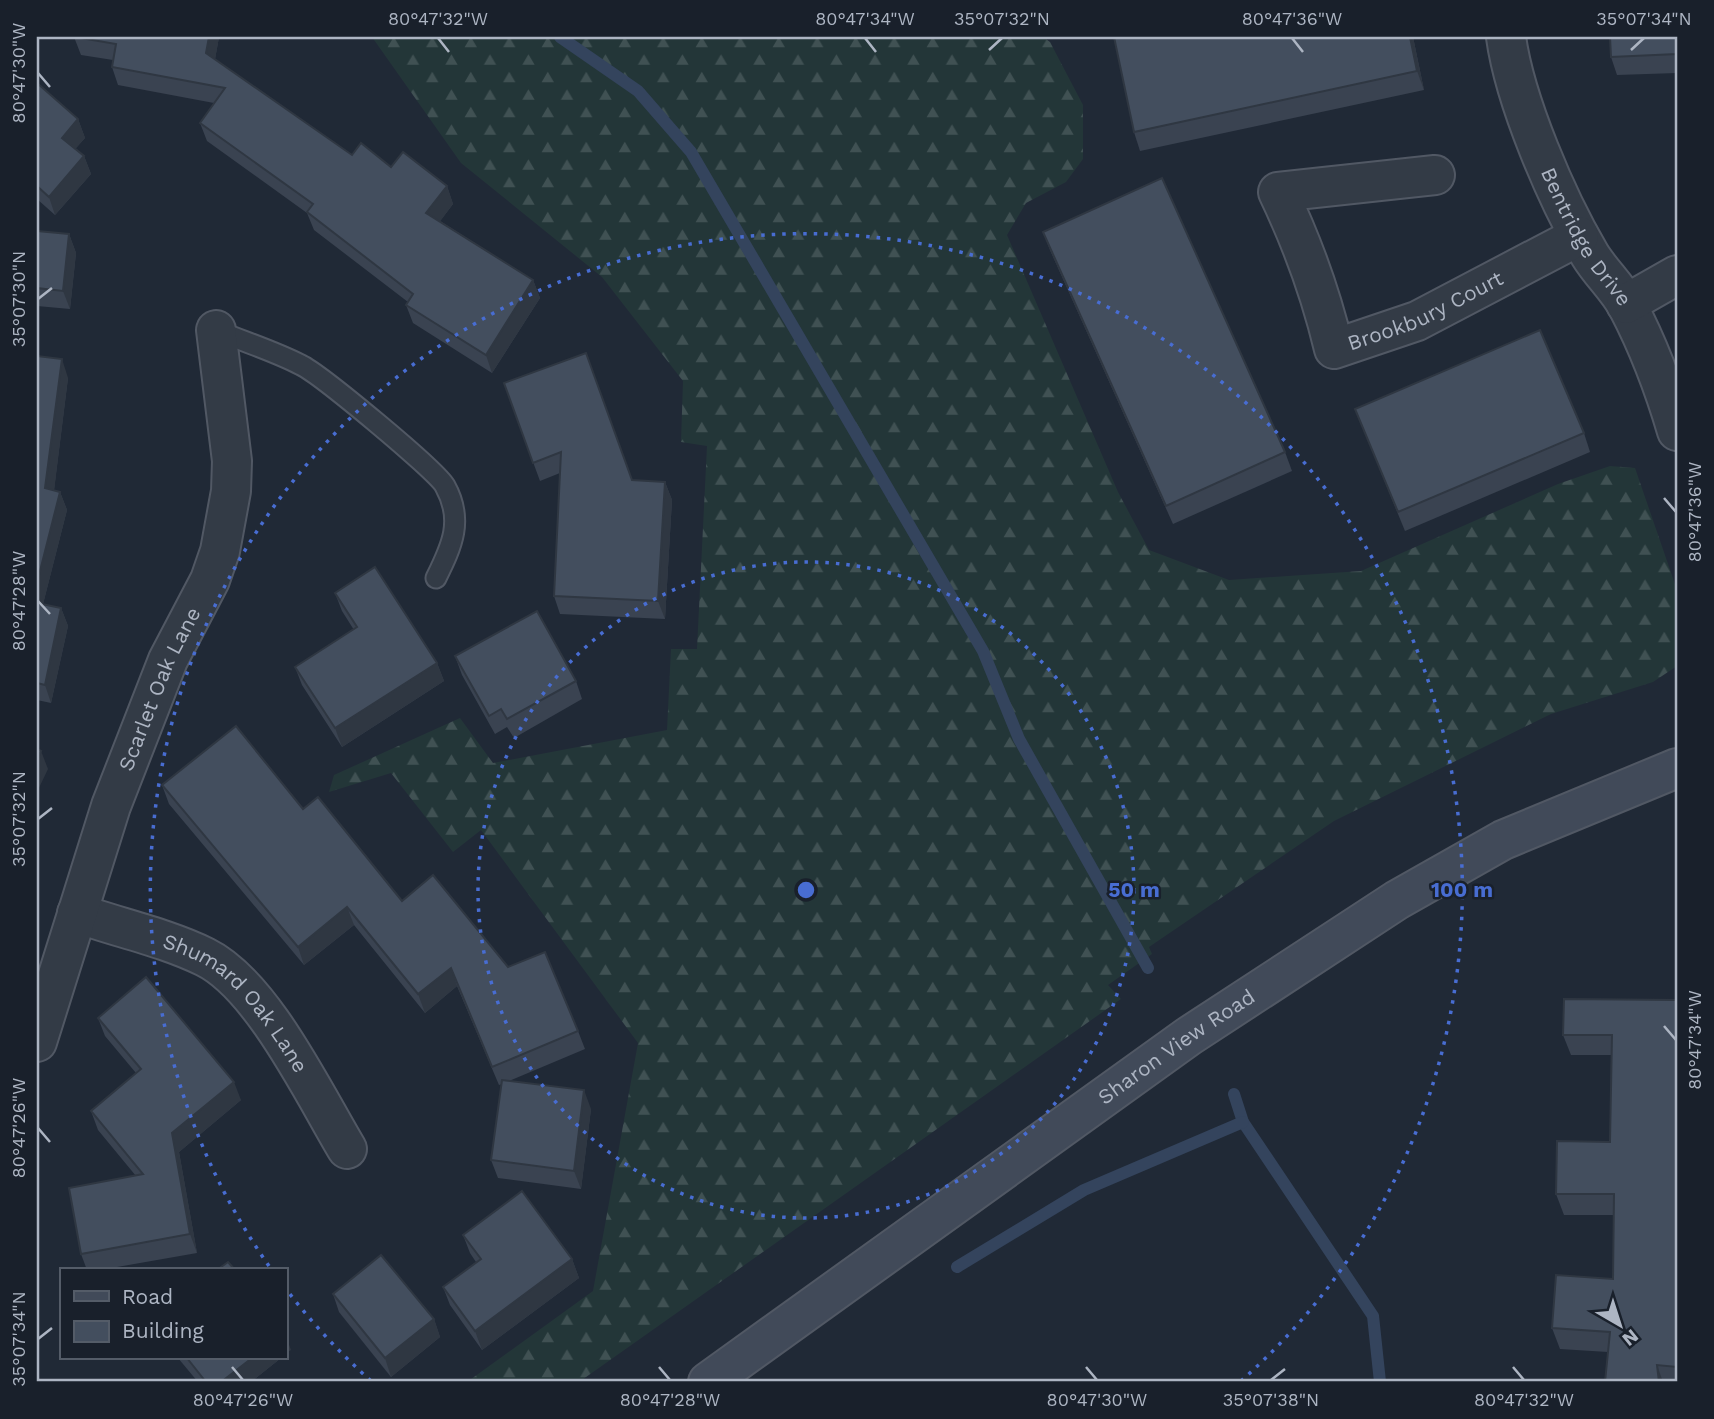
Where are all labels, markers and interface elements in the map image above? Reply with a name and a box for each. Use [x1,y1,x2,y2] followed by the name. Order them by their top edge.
[388,8,488,29] text: 80°47'32"W
[815,8,915,29] text: 80°47'34"W
[954,8,1050,29] text: 35°07'32"N
[1242,8,1342,29] text: 80°47'36"W
[1596,8,1692,29] text: 35°07'34"N
[8,23,29,123] text: 80°47'30"W
[1536,163,1637,310] street label: Bentridge Drive
[8,251,29,347] text: 35°07'30"N
[1344,265,1507,356] street label: Brookbury Court
[1684,462,1705,562] text: 80°47'36"W
[8,551,29,651] text: 80°47'28"W
[113,603,205,774] street label: Scarlet Oak Lane
[8,771,29,867] text: 35°07'32"N
[1108,877,1160,902] text: 50 m
[1431,877,1493,902] text: 100 m
[794,878,818,902] centre of rings
[160,928,313,1077] street label: Shumard Oak Lane
[1093,983,1259,1109] street label: Sharon View Road
[1684,990,1705,1090] text: 80°47'34"W
[8,1078,29,1178] text: 80°47'26"W
[60,1268,287,1360] legend
[122,1284,173,1309] text: Road
[1584,1290,1654,1360] north arrow
[8,1291,29,1387] text: 35°07'34"N
[122,1318,204,1343] text: Building
[1618,1324,1643,1351] text: N
[193,1389,293,1410] text: 80°47'26"W
[620,1389,720,1410] text: 80°47'28"W
[1047,1389,1147,1410] text: 80°47'30"W
[1223,1389,1319,1410] text: 35°07'38"N
[1474,1389,1574,1410] text: 80°47'32"W

